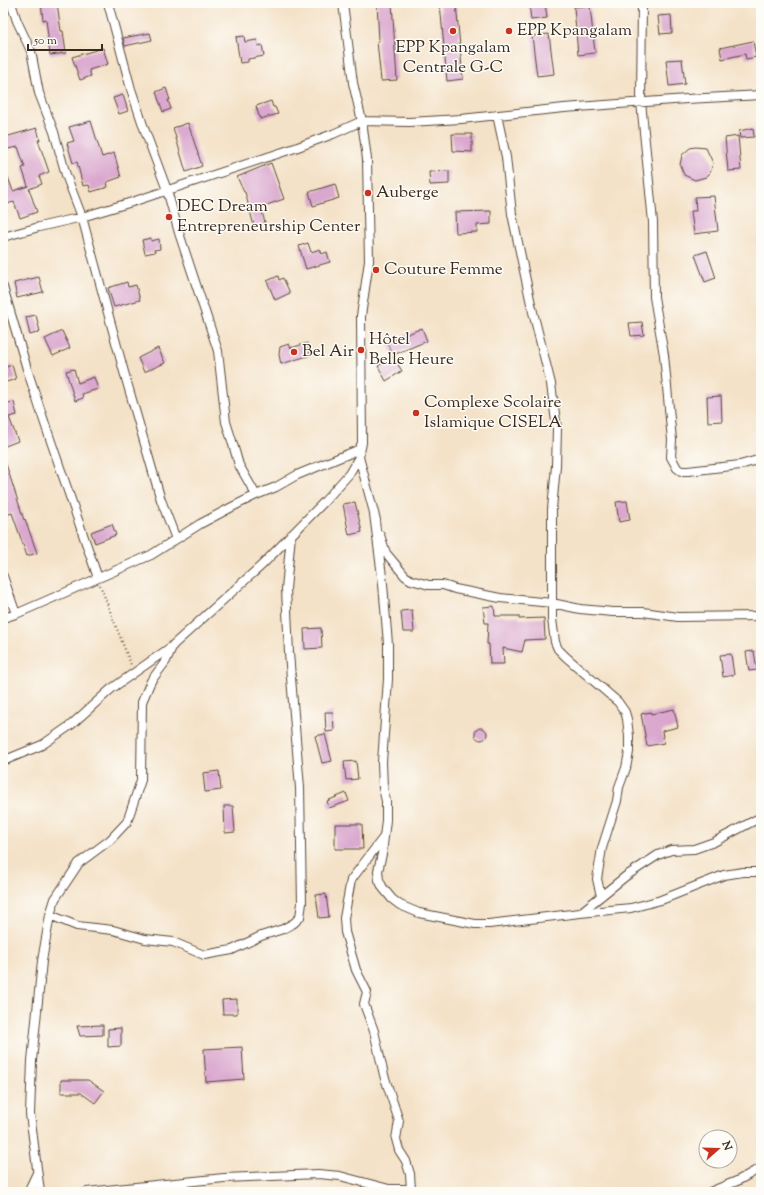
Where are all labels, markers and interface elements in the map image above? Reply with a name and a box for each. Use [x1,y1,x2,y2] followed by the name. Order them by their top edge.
[517,19,632,43] place label: EPP Kpangalam
[28,26,102,52] scale bar
[448,26,458,36] marker: EPP Kpangalam Centrale G-C
[504,26,514,36] marker: EPP Kpangalam
[33,32,57,50] text: 50 m
[395,36,511,80] place label: EPP Kpangalam Centrale G-C
[376,181,439,205] place label: Auberge
[363,188,373,198] marker: Auberge
[177,195,361,239] place label: DEC Dream Entrepreneurship Center
[164,212,174,222] marker: DEC Dream Entrepreneurship Center
[384,258,503,282] place label: Couture Femme
[371,265,381,275] marker: Couture Femme
[369,328,454,372] place label: Hôtel Belle Heure
[302,340,354,364] place label: Bel Air
[356,345,366,355] marker: Hôtel Belle Heure
[289,347,299,357] marker: Bel Air
[424,391,562,435] place label: Complexe Scolaire Islamique CISELA
[411,408,421,418] marker: Complexe Scolaire Islamique CISELA
[698,1129,738,1169] north arrow
[717,1138,736,1153] text: N

